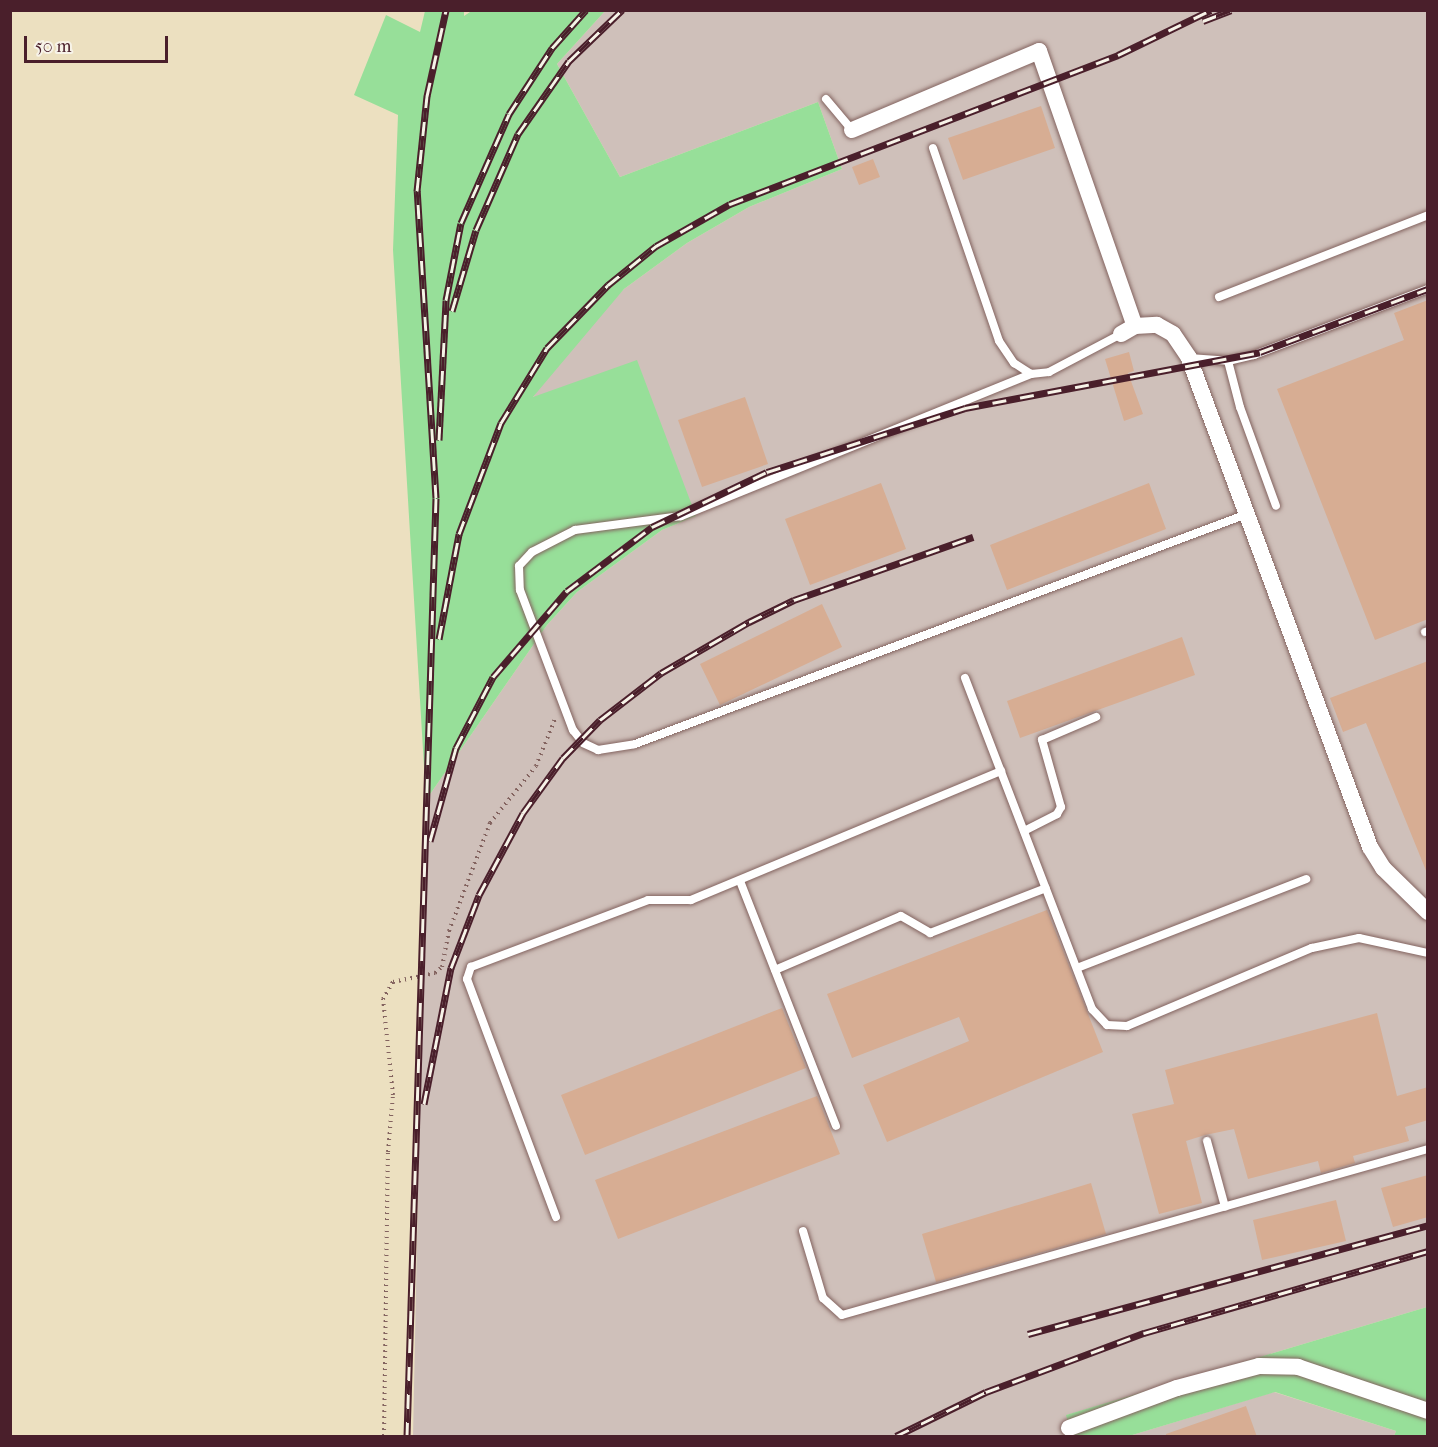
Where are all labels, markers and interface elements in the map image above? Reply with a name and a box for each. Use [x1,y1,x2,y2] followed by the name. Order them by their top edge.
[27,24,171,62] scale bar
[35,36,71,57] text: 50 m

